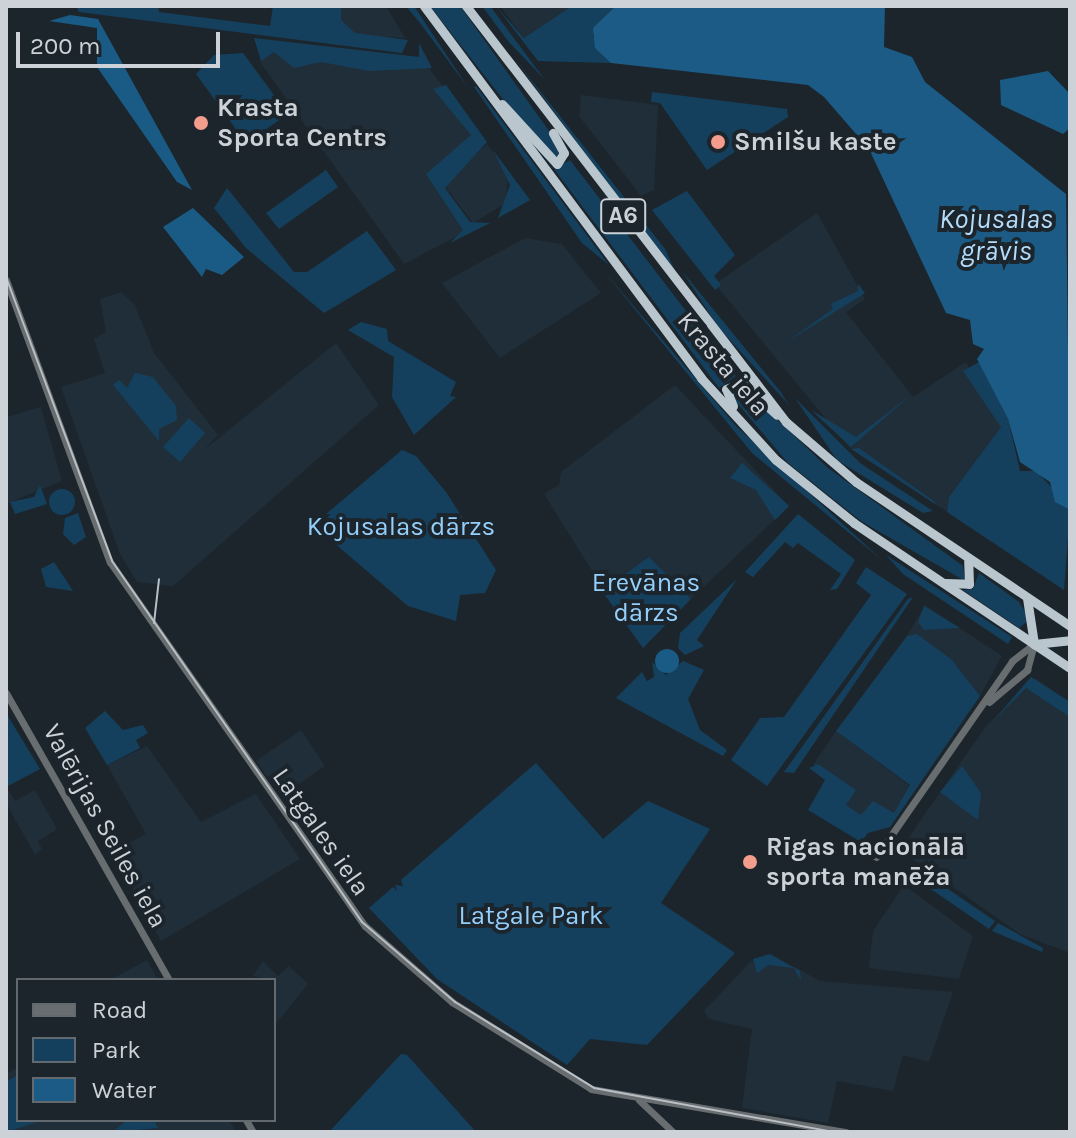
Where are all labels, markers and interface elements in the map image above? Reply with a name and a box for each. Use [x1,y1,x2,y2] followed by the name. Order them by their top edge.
[20,16,224,66] scale bar
[30,32,101,60] text: 200 m
[217,92,387,154] place label: Krasta Sporta Centrs
[192,114,210,132] marker: Krasta Sporta Centrs
[734,126,897,158] place label: Smilšu kaste
[709,133,727,151] marker: Smilšu kaste
[599,196,647,236] road number: A6
[939,202,1053,268] water label: Kojusalas grāvis
[671,306,775,422] street label: Krasta iela
[307,511,495,543] park label: Kojusalas dārzs
[592,567,700,628] park label: Erevānas dārzs
[36,719,174,933] street label: Valērijas Seiles iela
[266,762,376,902] street label: Latgales iela
[766,831,965,892] place label: Rīgas nacionālā sporta manēža
[741,853,759,871] marker: Rīgas nacionālā sporta manēža
[459,900,603,932] park label: Latgale Park
[16,978,276,1122] legend
[92,996,147,1024] text: Road
[92,1036,141,1064] text: Park
[92,1076,156,1104] text: Water

